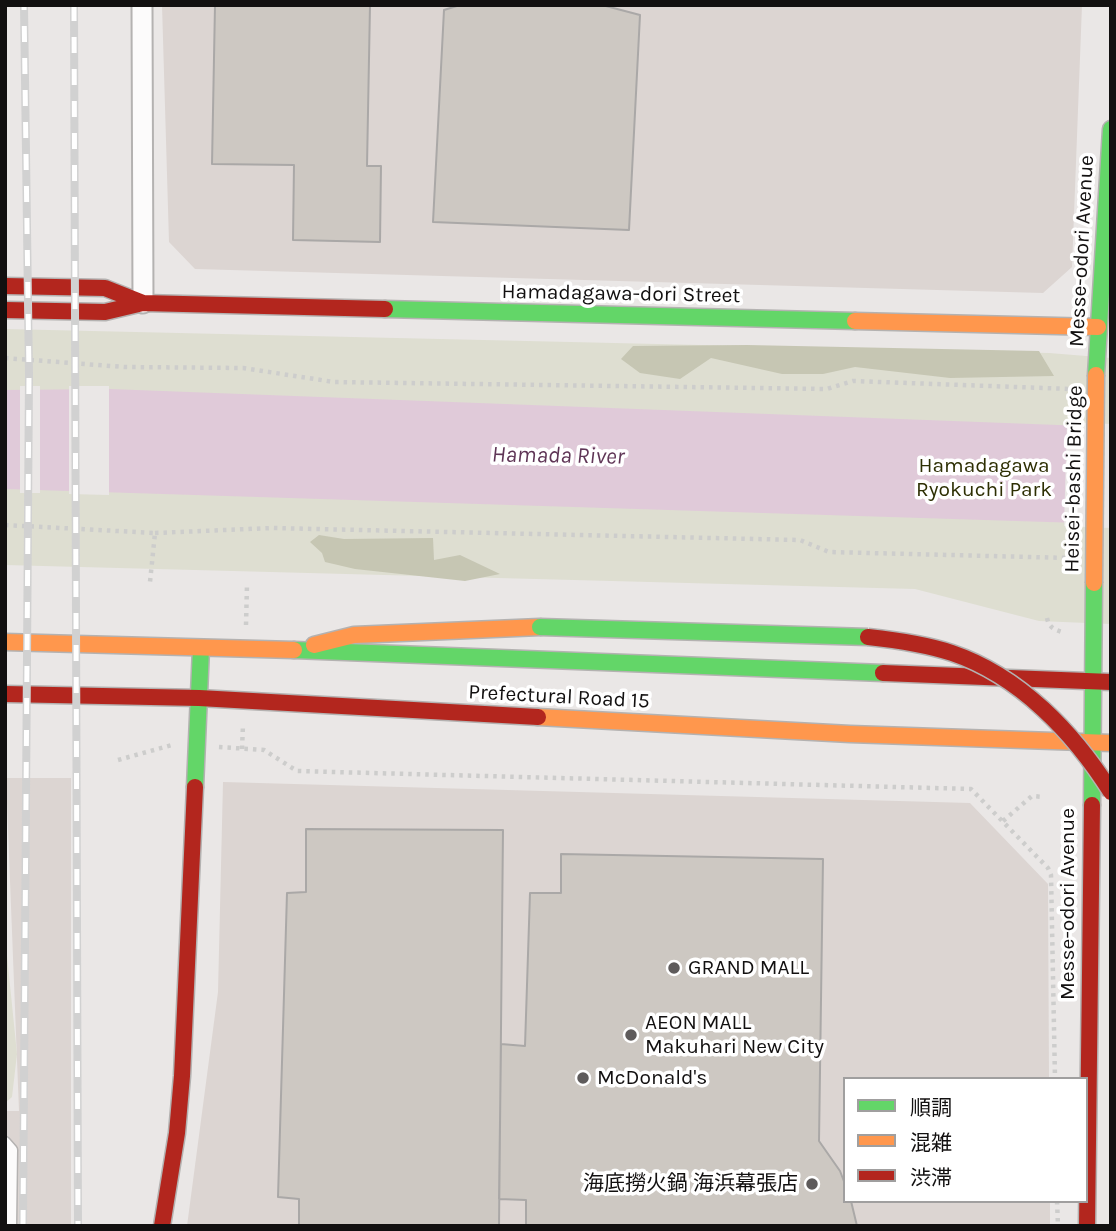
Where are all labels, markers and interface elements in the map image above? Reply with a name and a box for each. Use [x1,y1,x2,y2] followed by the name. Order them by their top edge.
[1064,154,1100,348] street label: Messe-odori Avenue
[501,279,741,309] street label: Hamadagawa-dori Street
[1060,385,1088,573] street label: Heisei-bashi Bridge
[491,441,625,471] water label: Hamada River
[916,453,1052,503] park label: Hamadagawa Ryokuchi Park
[468,680,650,714] street label: Prefectural Road 15
[1055,808,1081,1000] street label: Messe-odori Avenue
[688,955,809,981] place label: GRAND MALL
[666,960,682,976] marker: GRAND MALL
[645,1010,824,1060] place label: AEON MALL Makuhari New City
[623,1027,639,1043] marker: AEON MALL Makuhari New City
[597,1065,707,1091] place label: McDonald's
[575,1070,591,1086] marker: McDonald's
[843,1077,1088,1203] legend
[910,1096,952,1120] text: 順調
[910,1131,952,1155] text: 混雑
[910,1166,952,1190] text: 渋滞
[583,1171,798,1197] place label: 海底撈火鍋 海浜幕張店
[804,1176,820,1192] marker: 海底撈火鍋 海浜幕張店

